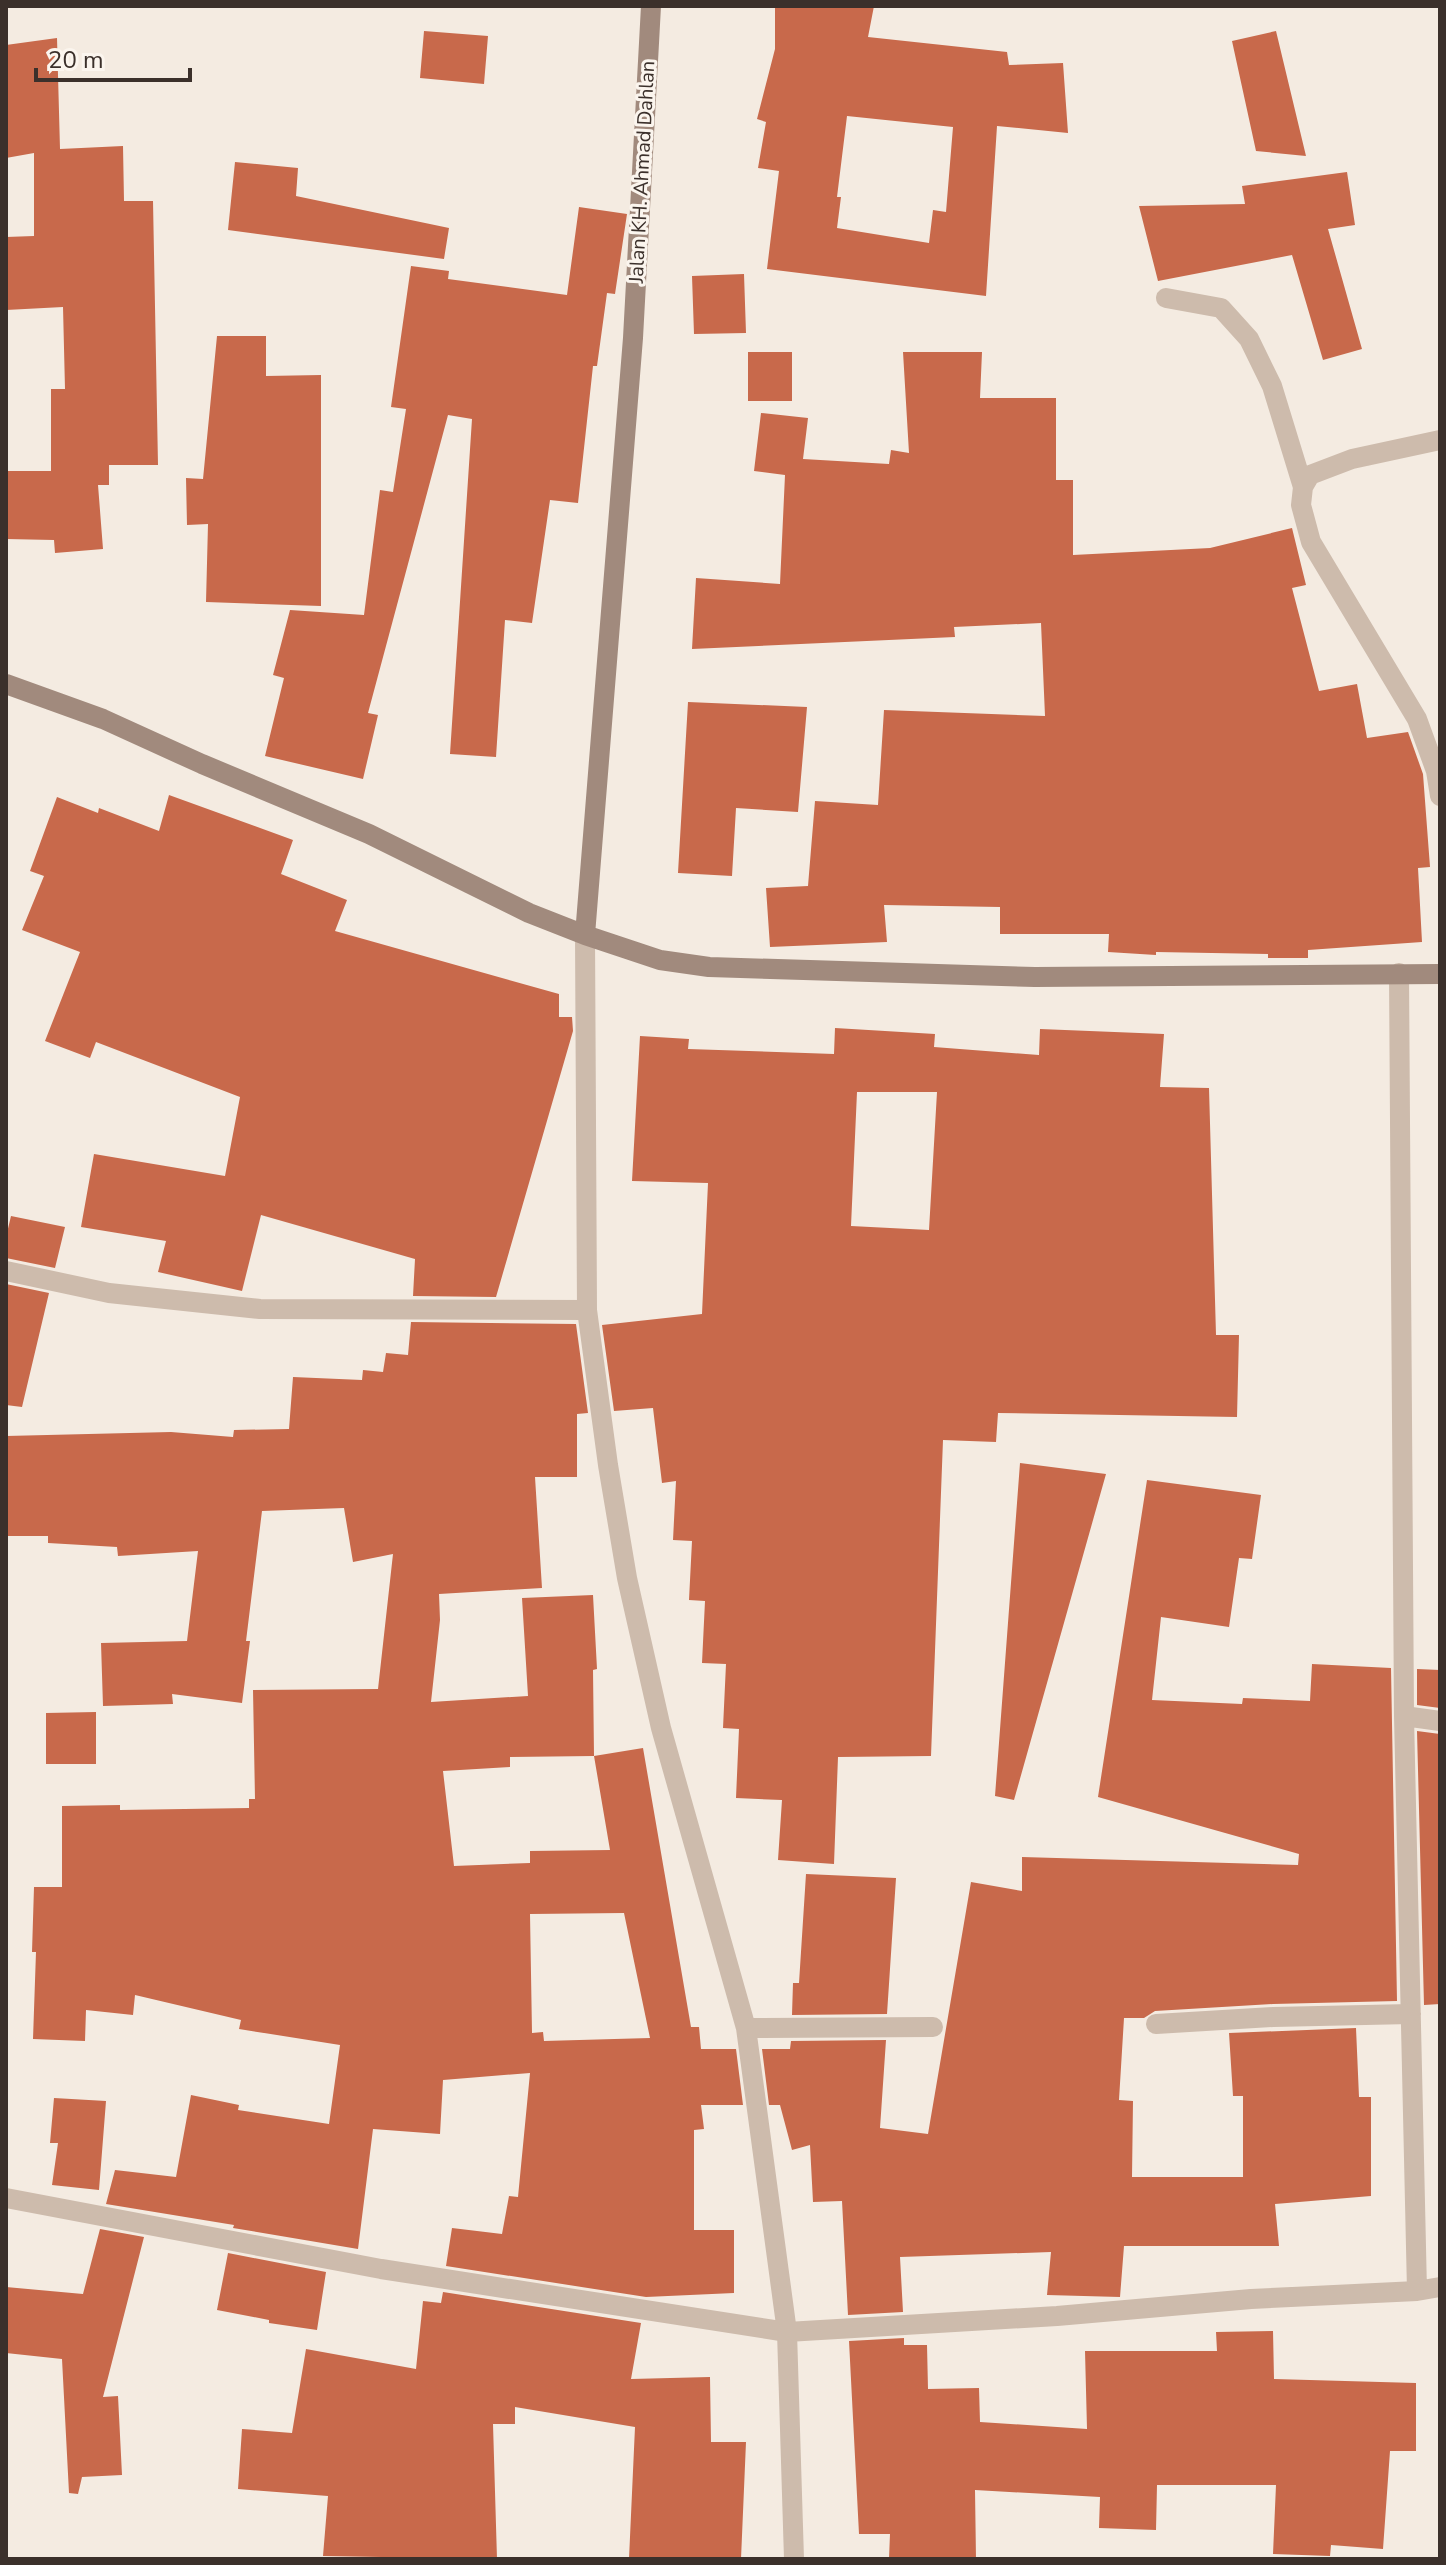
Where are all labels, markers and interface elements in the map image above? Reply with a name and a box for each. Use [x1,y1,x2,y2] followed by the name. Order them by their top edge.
[36,32,190,82] scale bar
[48,44,104,76] text: 20 m
[623,60,661,285] street label: Jalan KH. Ahmad Dahlan

